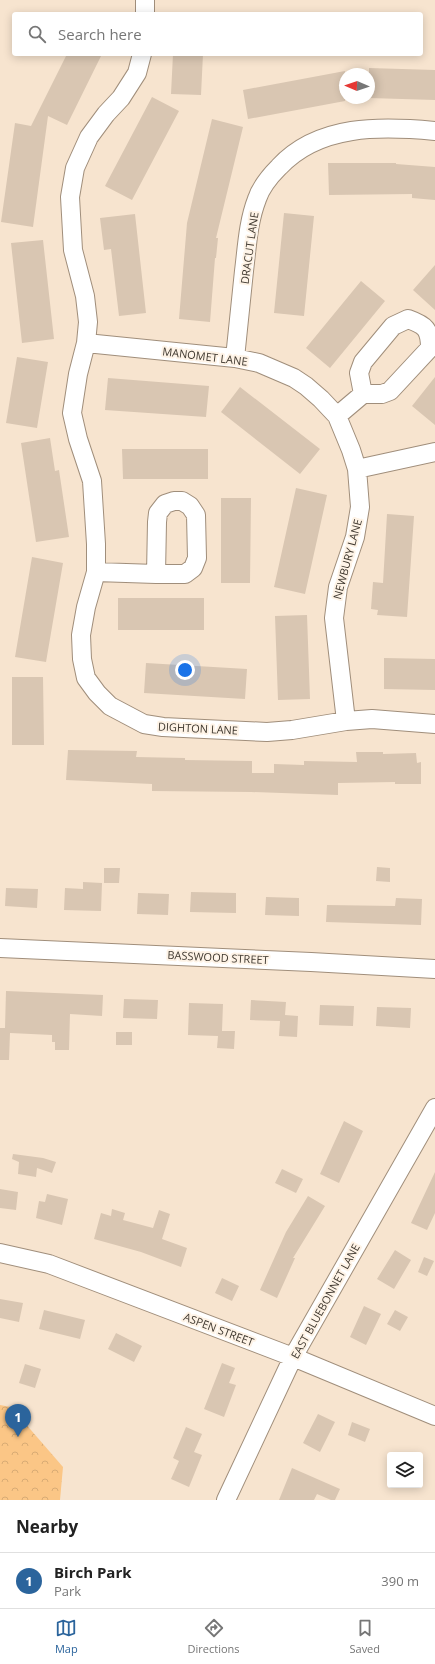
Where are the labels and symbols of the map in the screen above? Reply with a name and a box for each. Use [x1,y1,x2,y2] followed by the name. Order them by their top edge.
[339,68,375,104] north arrow
[237,211,261,285] street label: DRACUT LANE
[162,343,248,369] street label: MANOMET LANE
[329,517,365,601] street label: NEWBURY LANE
[175,660,195,680] your location
[158,718,238,738] street label: DIGHTON LANE
[167,947,269,967] street label: BASSWOOD STREET
[287,1241,363,1361] street label: EAST BLUEBONNET LANE
[182,1309,256,1349] street label: ASPEN STREET
[5,1404,31,1437] pin: 1

